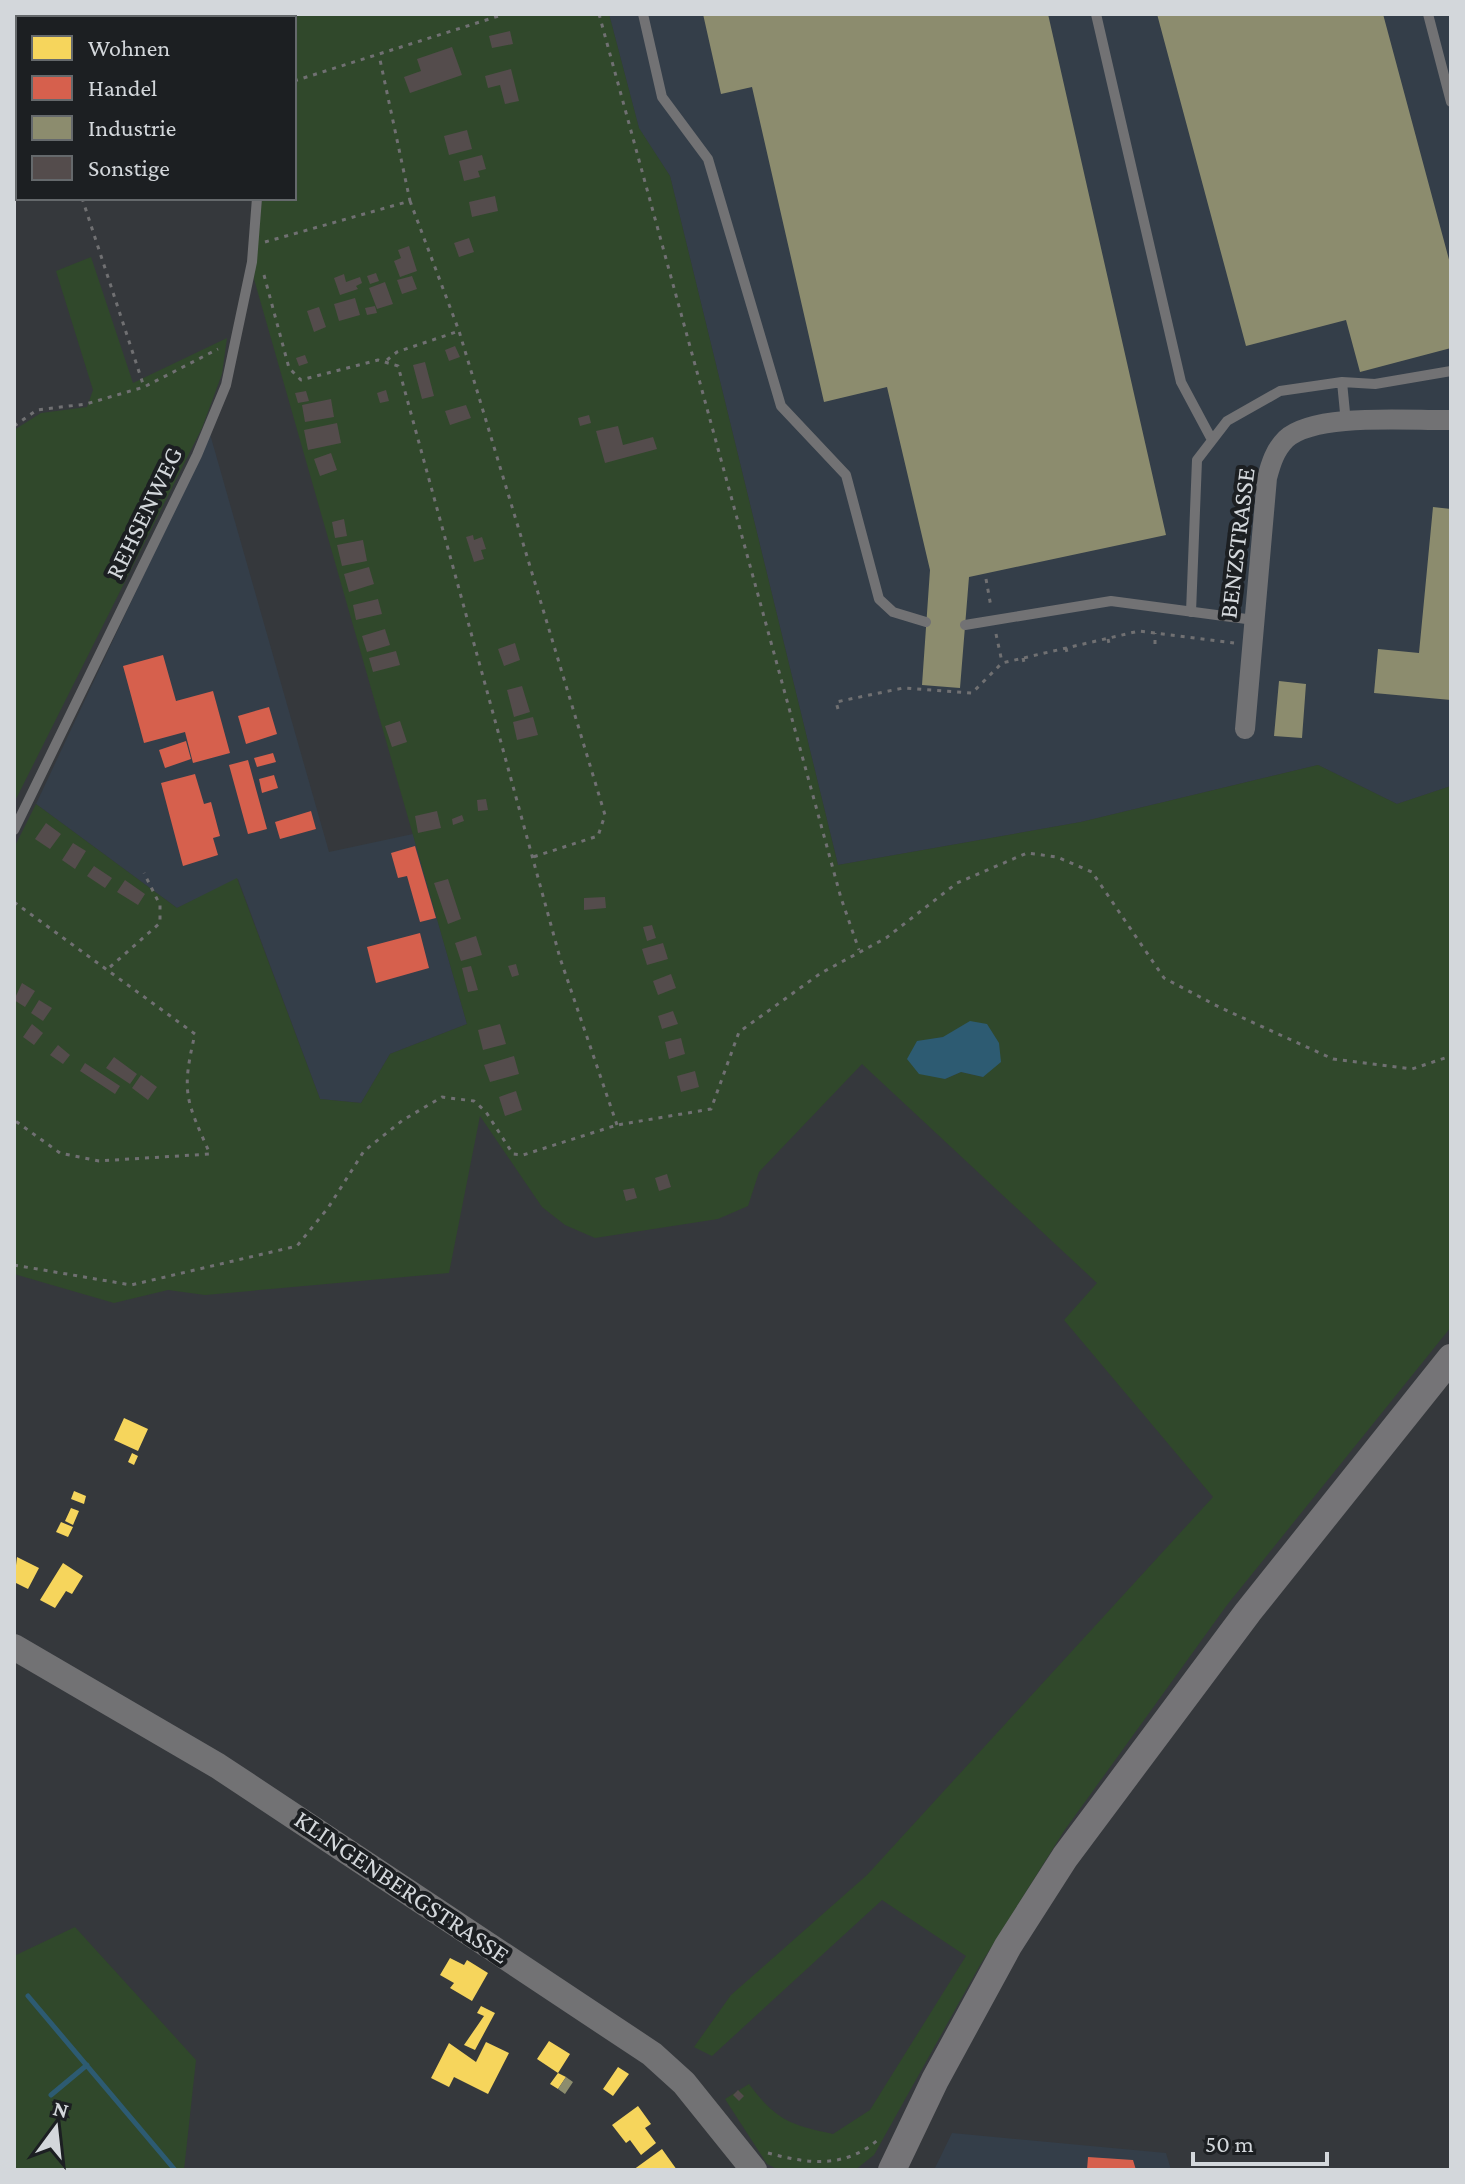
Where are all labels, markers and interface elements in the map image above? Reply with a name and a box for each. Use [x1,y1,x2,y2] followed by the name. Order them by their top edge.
[16,16,296,200] legend
[88,34,170,61] text: Wohnen
[88,74,157,101] text: Handel
[88,114,176,141] text: Industrie
[88,154,170,181] text: Sonstige
[100,442,188,584] street label: REHSENWEG
[1213,466,1261,620] street label: BENZSTRASSE
[289,1804,515,1970] street label: KLINGENBERGSTRASSE
[16,2088,96,2168] north arrow
[51,2095,72,2123] text: N
[1193,2116,1327,2166] scale bar
[1205,2130,1254,2157] text: 50 m

